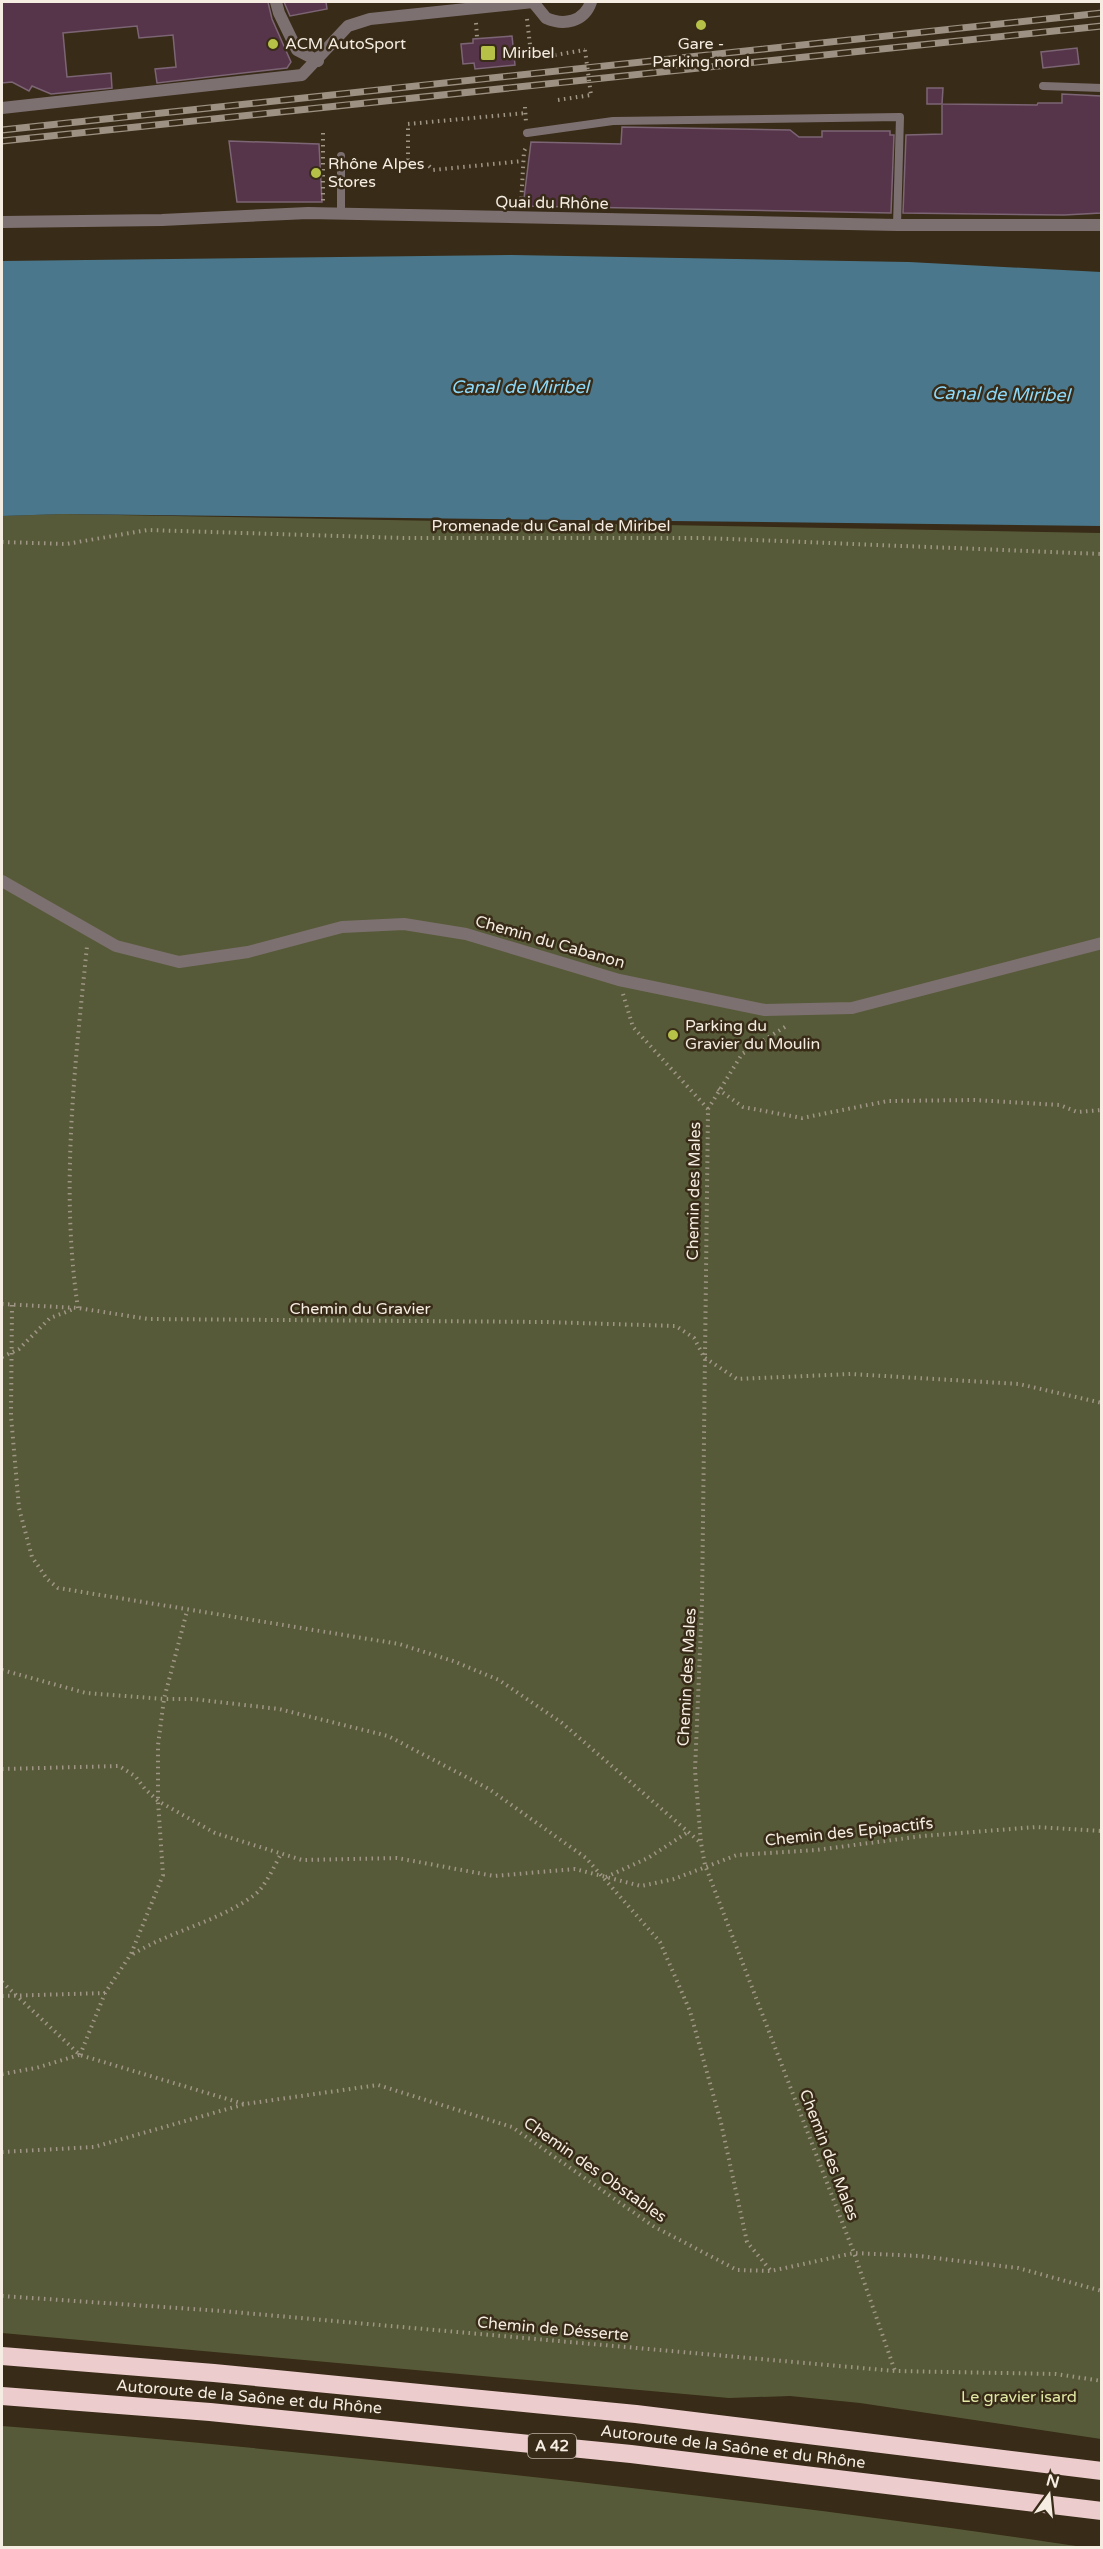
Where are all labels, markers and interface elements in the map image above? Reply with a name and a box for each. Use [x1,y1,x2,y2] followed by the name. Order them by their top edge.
[694,18,708,32] marker: Gare - Parking nord
[285,34,406,54] place label: ACM AutoSport
[652,34,750,72] place label: Gare - Parking nord
[266,37,280,51] marker: ACM AutoSport
[502,43,555,63] place label: Miribel
[479,44,497,62] marker: Miribel
[328,154,424,192] place label: Rhône Alpes Stores
[309,166,323,180] marker: Rhône Alpes Stores
[495,192,609,214] street label: Quai du Rhône
[451,376,592,398] water label: Canal de Miribel
[932,382,1073,406] water label: Canal de Miribel
[432,516,670,536] street label: Promenade du Canal de Miribel
[473,911,627,973] street label: Chemin du Cabanon
[685,1016,820,1054] place label: Parking du Gravier du Moulin
[666,1028,680,1042] marker: Parking du Gravier du Moulin
[683,1122,705,1260] street label: Chemin des Males
[289,1299,431,1319] street label: Chemin du Gravier
[673,1607,701,1747] street label: Chemin des Males
[764,1813,934,1851] street label: Chemin des Epipactifs
[795,2087,863,2223] street label: Chemin des Males
[520,2113,670,2227] street label: Chemin des Obstables
[476,2312,630,2346] street label: Chemin de Désserte
[115,2375,383,2419] street label: Autoroute de la Saône et du Rhône
[961,2387,1077,2407] park label: Le gravier isard
[599,2421,867,2473] street label: Autoroute de la Saône et du Rhône
[528,2434,576,2458] road number: A 42
[1019,2465,1079,2525] north arrow
[1044,2470,1061,2493] text: N

